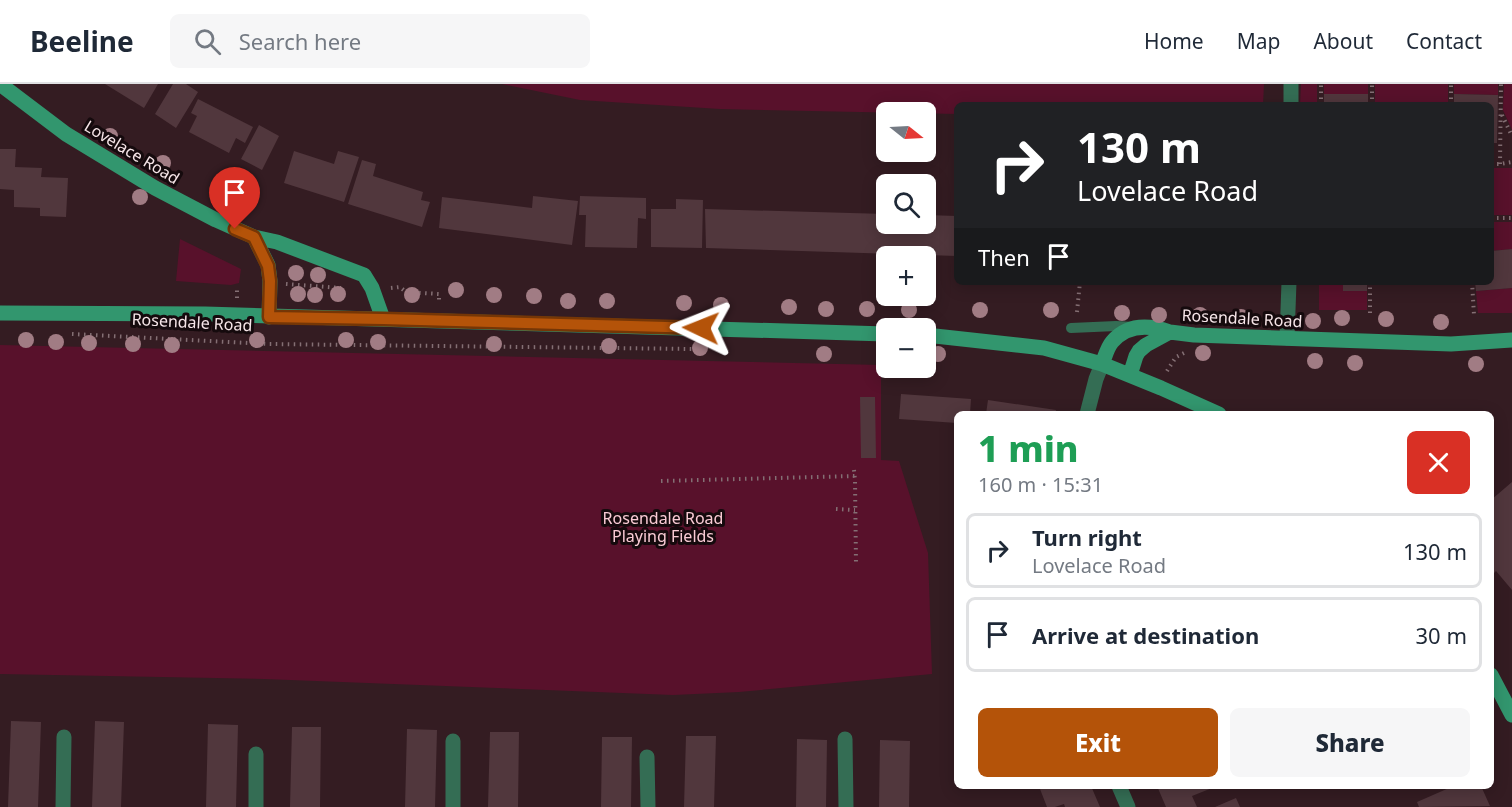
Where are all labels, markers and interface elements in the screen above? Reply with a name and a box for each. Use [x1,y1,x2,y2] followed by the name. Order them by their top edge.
[170,14,590,68] search box
[30,22,134,60] text: Beeline
[191,25,224,58] icon: search
[239,26,361,56] text: Search here
[1144,27,1204,55] text: Home
[1237,27,1280,55] text: Map
[1313,27,1373,55] text: About
[1406,27,1482,55] text: Contact
[876,102,936,162] north arrow
[876,102,936,378] map controls
[80,115,184,189] street label: Lovelace Road
[1077,118,1201,175] text: 130 m
[978,126,1056,204] icon: right
[209,167,260,229] pin
[1077,172,1258,209] text: Lovelace Road
[876,174,936,234] button: search
[218,176,251,209] icon: arrive
[1042,240,1075,273] icon: arrive
[978,242,1030,272] text: Then
[876,246,936,306] button: +
[669,296,733,360] position arrow
[1181,304,1303,332] street label: Rosendale Road
[131,308,253,336] street label: Rosendale Road
[876,318,936,378] button: −
[978,424,1079,473] text: 1 min
[1407,431,1470,494] button: close
[978,471,1103,498] text: 160 m · 15:31
[603,507,723,547] park label: Rosendale Road Playing Fields
[1032,522,1142,552] text: Turn right
[981,534,1014,567] icon: right
[1403,536,1467,566] text: 130 m
[1032,552,1166,579] text: Lovelace Road
[981,618,1014,651] icon: arrive
[1032,620,1259,650] text: Arrive at destination
[1416,620,1467,650] text: 30 m
[978,708,1218,777] button: Exit
[1230,708,1470,777] button: Share

